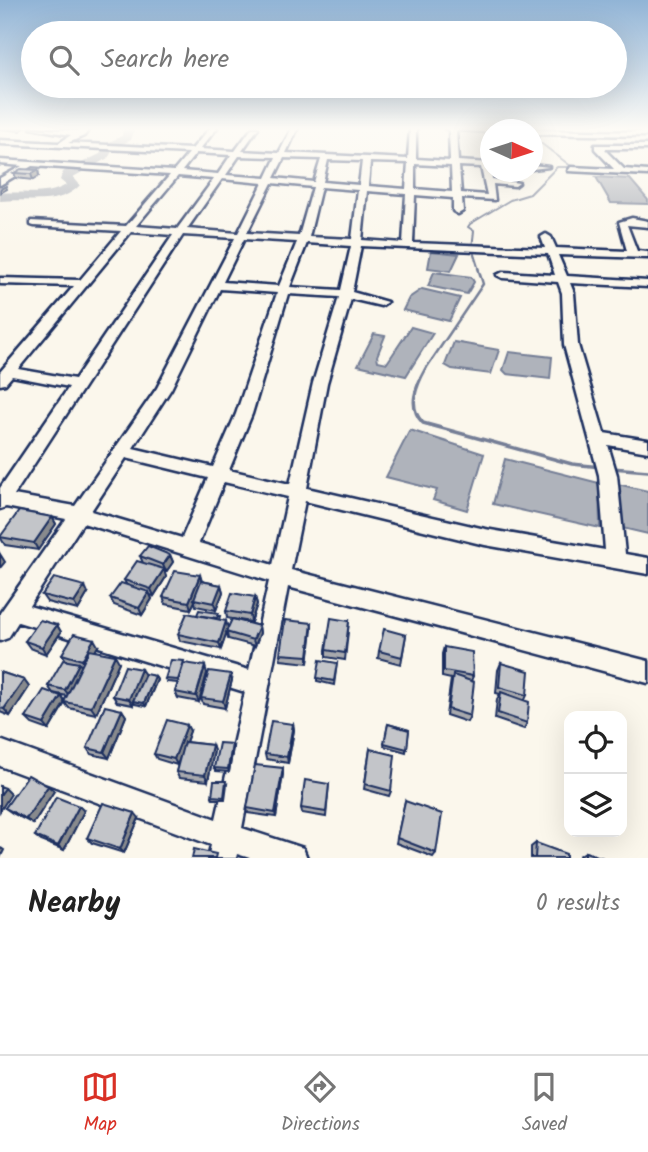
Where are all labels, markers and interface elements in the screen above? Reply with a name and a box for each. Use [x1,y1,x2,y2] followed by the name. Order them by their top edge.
[21,21,627,98] search box
[101,39,229,81] text: Search here
[45,41,83,79] icon: search
[480,119,543,182] north arrow
[564,711,627,837] map controls
[564,711,627,774] button: locate
[564,774,627,837] button: layers
[28,880,120,928] text: Nearby
[536,886,620,922] text: 0 results
[81,1068,119,1140] tab: Map
[281,1068,360,1140] tab: Directions
[522,1068,567,1140] tab: Saved

